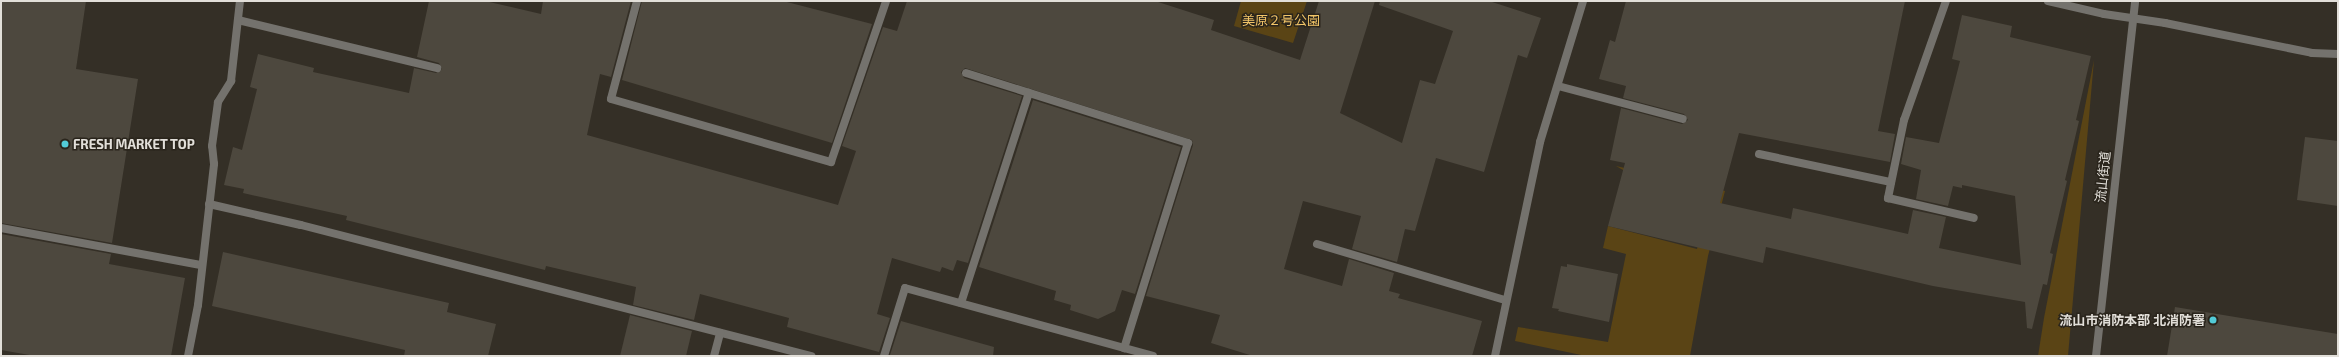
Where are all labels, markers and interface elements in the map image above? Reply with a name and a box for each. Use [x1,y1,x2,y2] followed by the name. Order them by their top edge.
[1242,12,1320,28] park label: 美原２号公園
[73,136,195,152] place label: FRESH MARKET TOP
[60,139,70,149] marker: FRESH MARKET TOP
[2093,150,2113,204] street label: 流山街道
[2059,312,2205,328] place label: 流山市消防本部 北消防署
[2208,315,2218,325] marker: 流山市消防本部 北消防署

